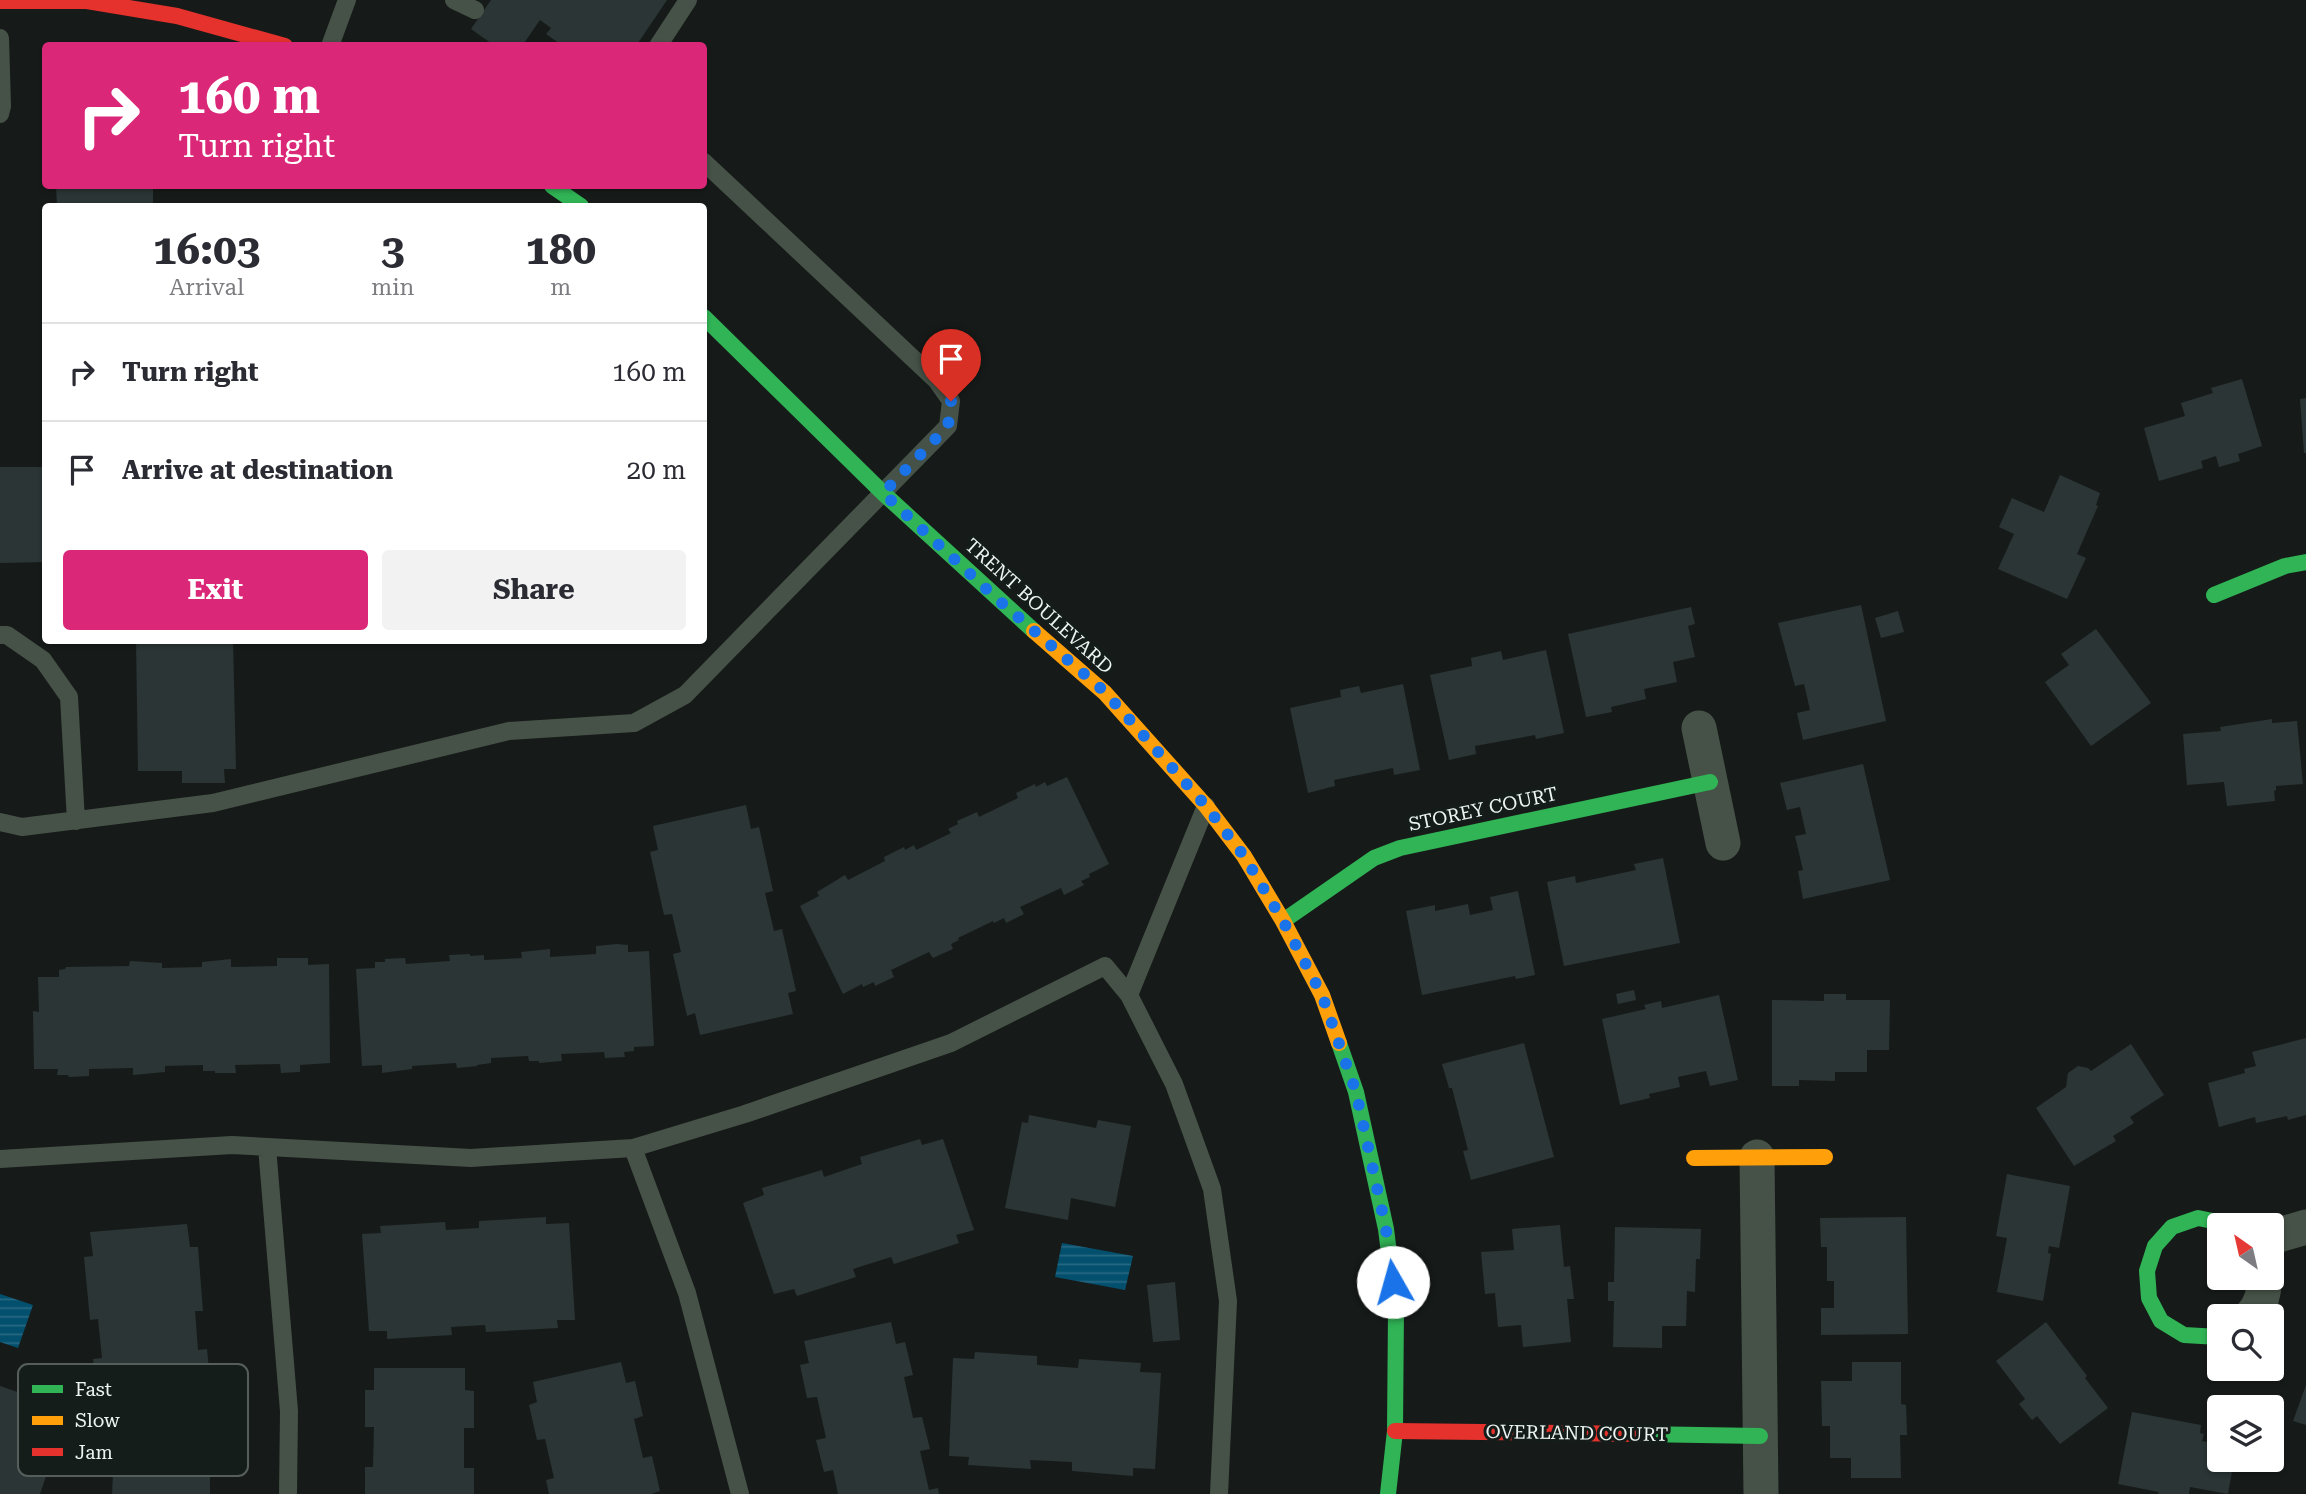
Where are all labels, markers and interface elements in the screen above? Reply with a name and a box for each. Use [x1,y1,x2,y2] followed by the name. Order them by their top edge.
[178,68,320,125] text: 160 m
[63,70,154,161] icon: right
[178,127,335,165] text: Turn right
[153,225,260,274] text: 16:03
[381,225,405,274] text: 3
[525,225,596,274] text: 180
[169,274,244,301] text: Arrival
[371,274,414,301] text: min
[550,274,571,301] text: m
[921,329,981,401] pin
[932,340,970,378] icon: arrive
[63,353,101,391] icon: right
[122,357,258,387] text: Turn right
[612,357,686,387] text: 160 m
[63,451,101,489] icon: arrive
[122,455,393,485] text: Arrive at destination
[627,455,686,485] text: 20 m
[960,534,1118,678] street label: TRENT BOULEVARD
[63,550,368,630] button: Exit
[382,550,686,630] button: Share
[1407,782,1559,836] street label: STOREY COURT
[2207,1213,2284,1290] north arrow
[2207,1213,2284,1472] map controls
[1356,1245,1430,1319] position arrow
[2207,1304,2284,1381] button: search
[18,1364,248,1476] legend
[75,1378,112,1401] text: Fast
[2207,1395,2284,1472] button: layers
[75,1409,120,1432] text: Slow
[1485,1420,1669,1446] street label: OVERLAND COURT
[75,1441,113,1464] text: Jam

